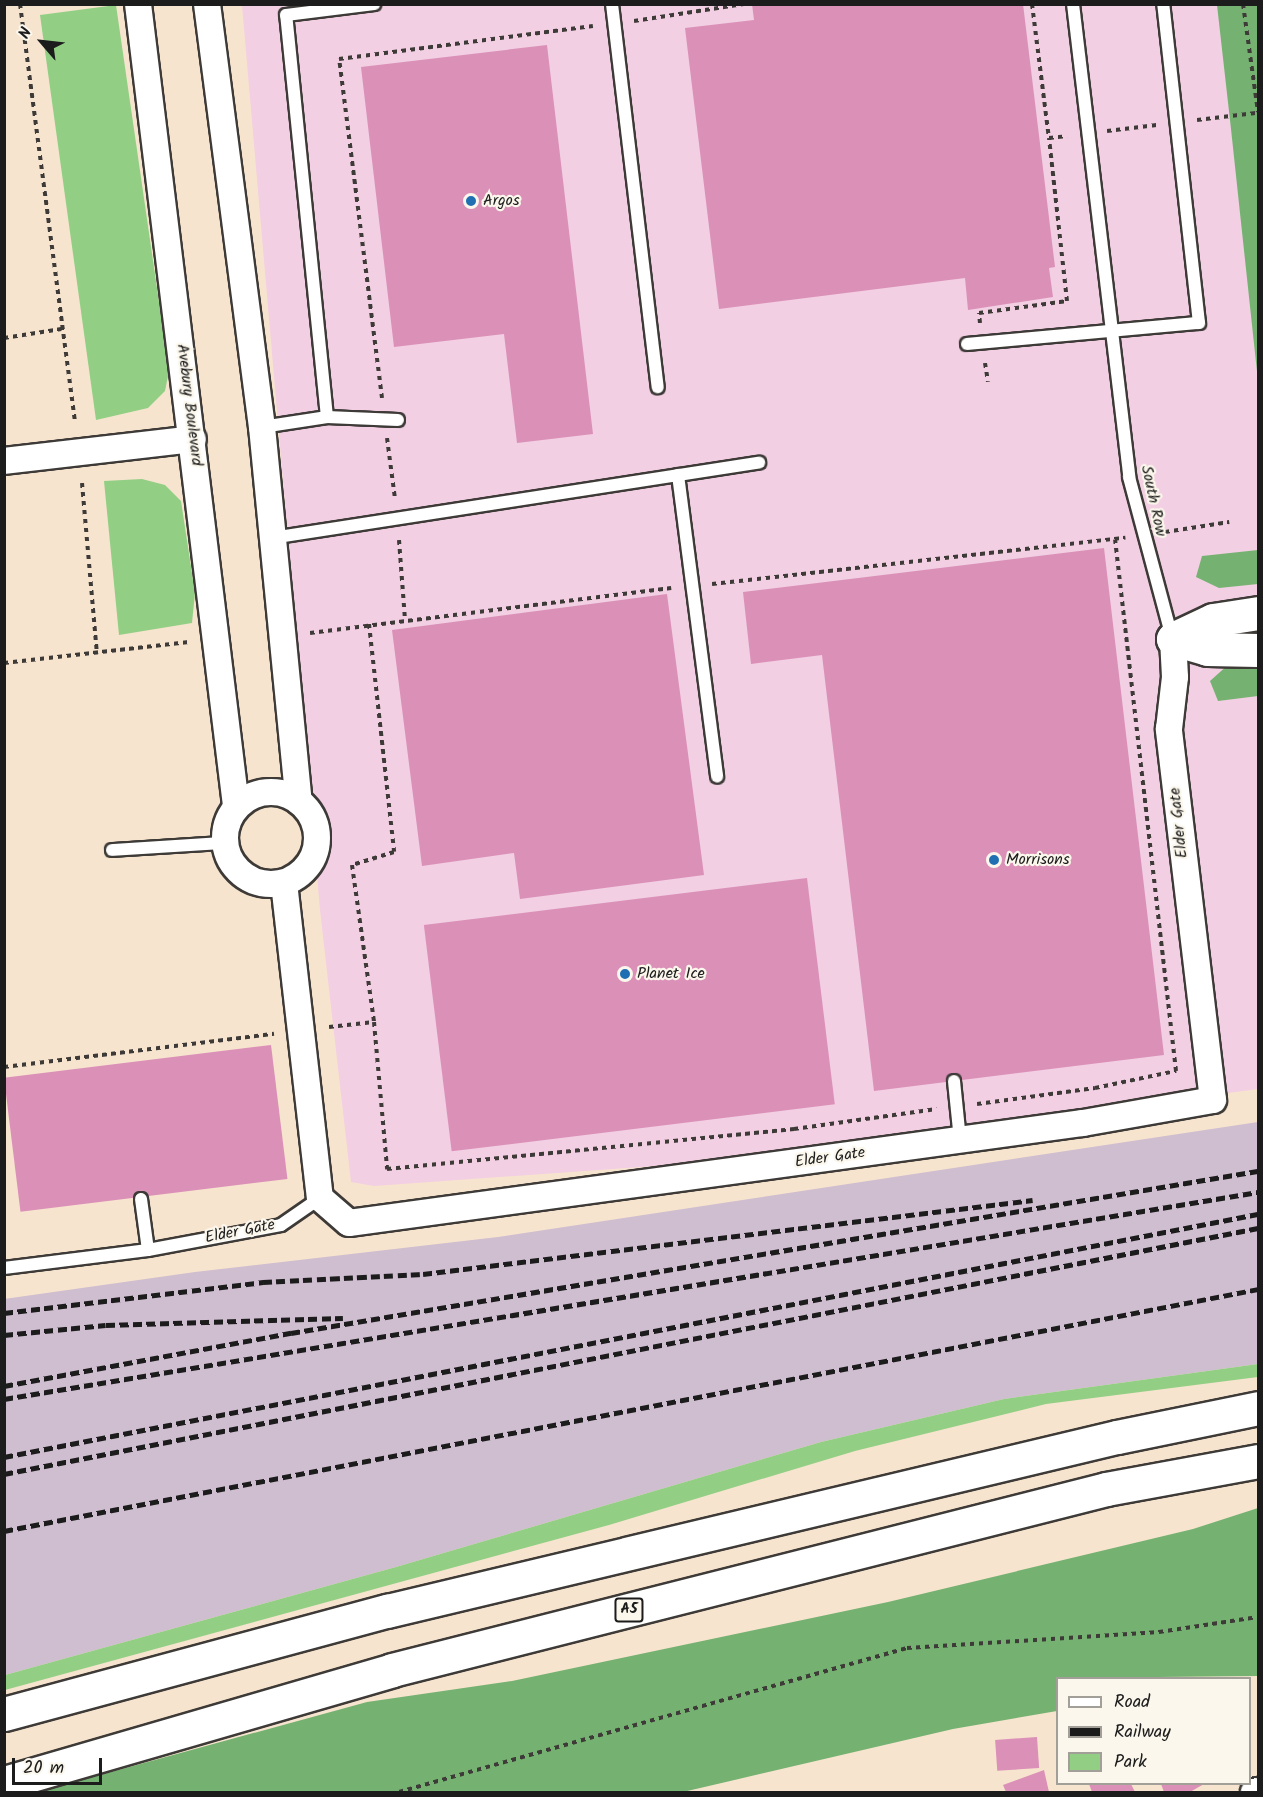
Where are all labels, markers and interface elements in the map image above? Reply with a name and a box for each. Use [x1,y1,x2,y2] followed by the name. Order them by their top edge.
[12,12,72,72] north arrow
[12,23,39,44] text: N
[483,191,520,211] place label: Argos
[464,194,478,208] marker: Argos
[172,343,206,467] street label: Avebury Boulevard
[1136,464,1170,538] street label: South Row
[1166,787,1192,859] street label: Elder Gate
[1006,850,1070,870] place label: Morrisons
[987,853,1001,867] marker: Morrisons
[637,964,705,984] place label: Planet Ice
[618,967,632,981] marker: Planet Ice
[794,1144,866,1172] street label: Elder Gate
[203,1216,277,1248] street label: Elder Gate
[614,1598,644,1622] road number: A5
[1056,1677,1251,1785] legend
[1114,1688,1150,1717] text: Road
[1114,1718,1171,1747] text: Railway
[15,1746,105,1784] scale bar
[1114,1748,1147,1777] text: Park
[23,1754,64,1783] text: 20 m

